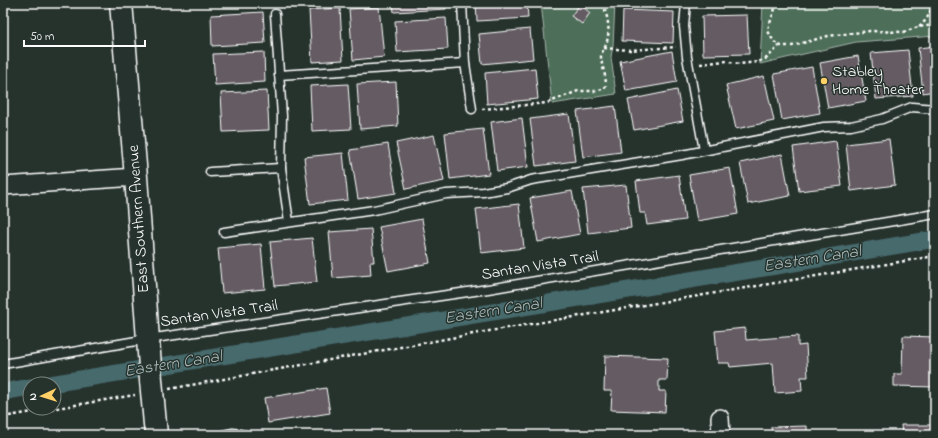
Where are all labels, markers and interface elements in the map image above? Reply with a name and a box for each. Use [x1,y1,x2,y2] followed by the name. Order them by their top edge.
[24,22,145,48] scale bar
[30,28,54,46] text: 50 m
[832,60,923,102] place label: Stabley Home Theater
[819,76,829,86] marker: Stabley Home Theater
[122,143,156,294] street label: East Southern Avenue
[762,239,865,279] water label: Eastern Canal
[480,245,601,287] street label: Santan Vista Trail
[443,291,546,331] water label: Eastern Canal
[159,294,280,334] street label: Santan Vista Trail
[123,344,226,384] water label: Eastern Canal
[22,376,62,416] north arrow
[25,392,41,401] text: N

